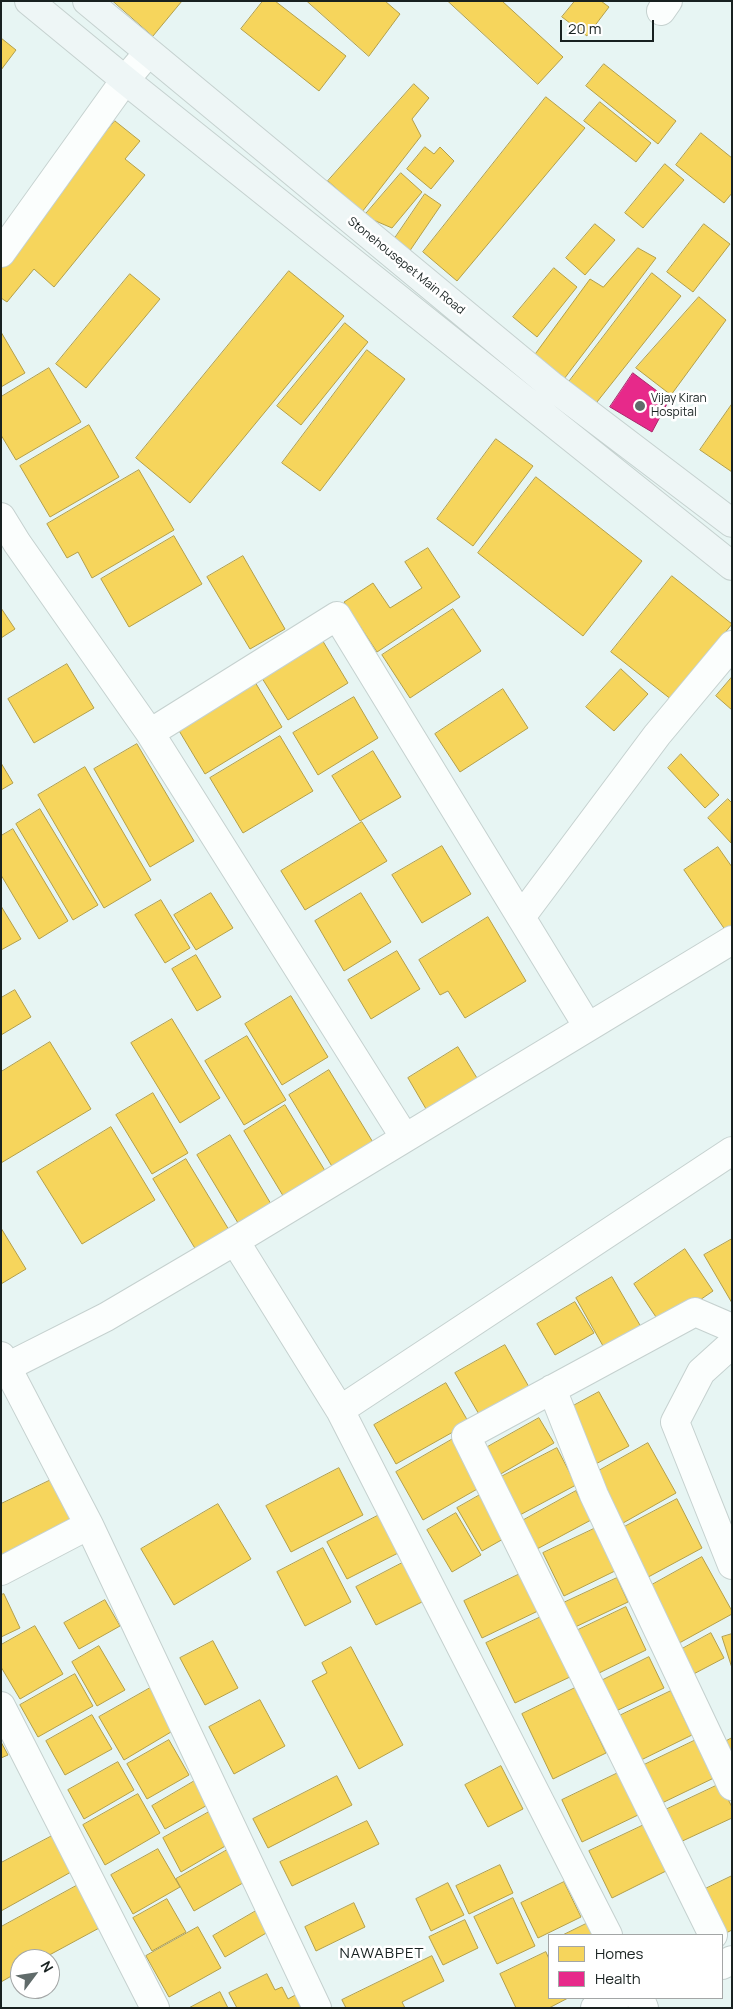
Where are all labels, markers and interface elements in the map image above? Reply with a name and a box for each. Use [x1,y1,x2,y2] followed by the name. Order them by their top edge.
[563,10,657,42] scale bar
[568,18,601,39] text: 20 m
[345,214,467,318] street label: Stonehousepet Main Road
[651,392,707,420] place label: Vijay Kiran Hospital
[633,399,647,413] marker: Vijay Kiran Hospital
[548,1934,723,1999] legend
[595,1943,643,1964] text: Homes
[339,1945,425,1963] district label: NAWABPET
[10,1949,60,1999] north arrow
[37,1957,58,1976] text: N
[595,1968,641,1989] text: Health

